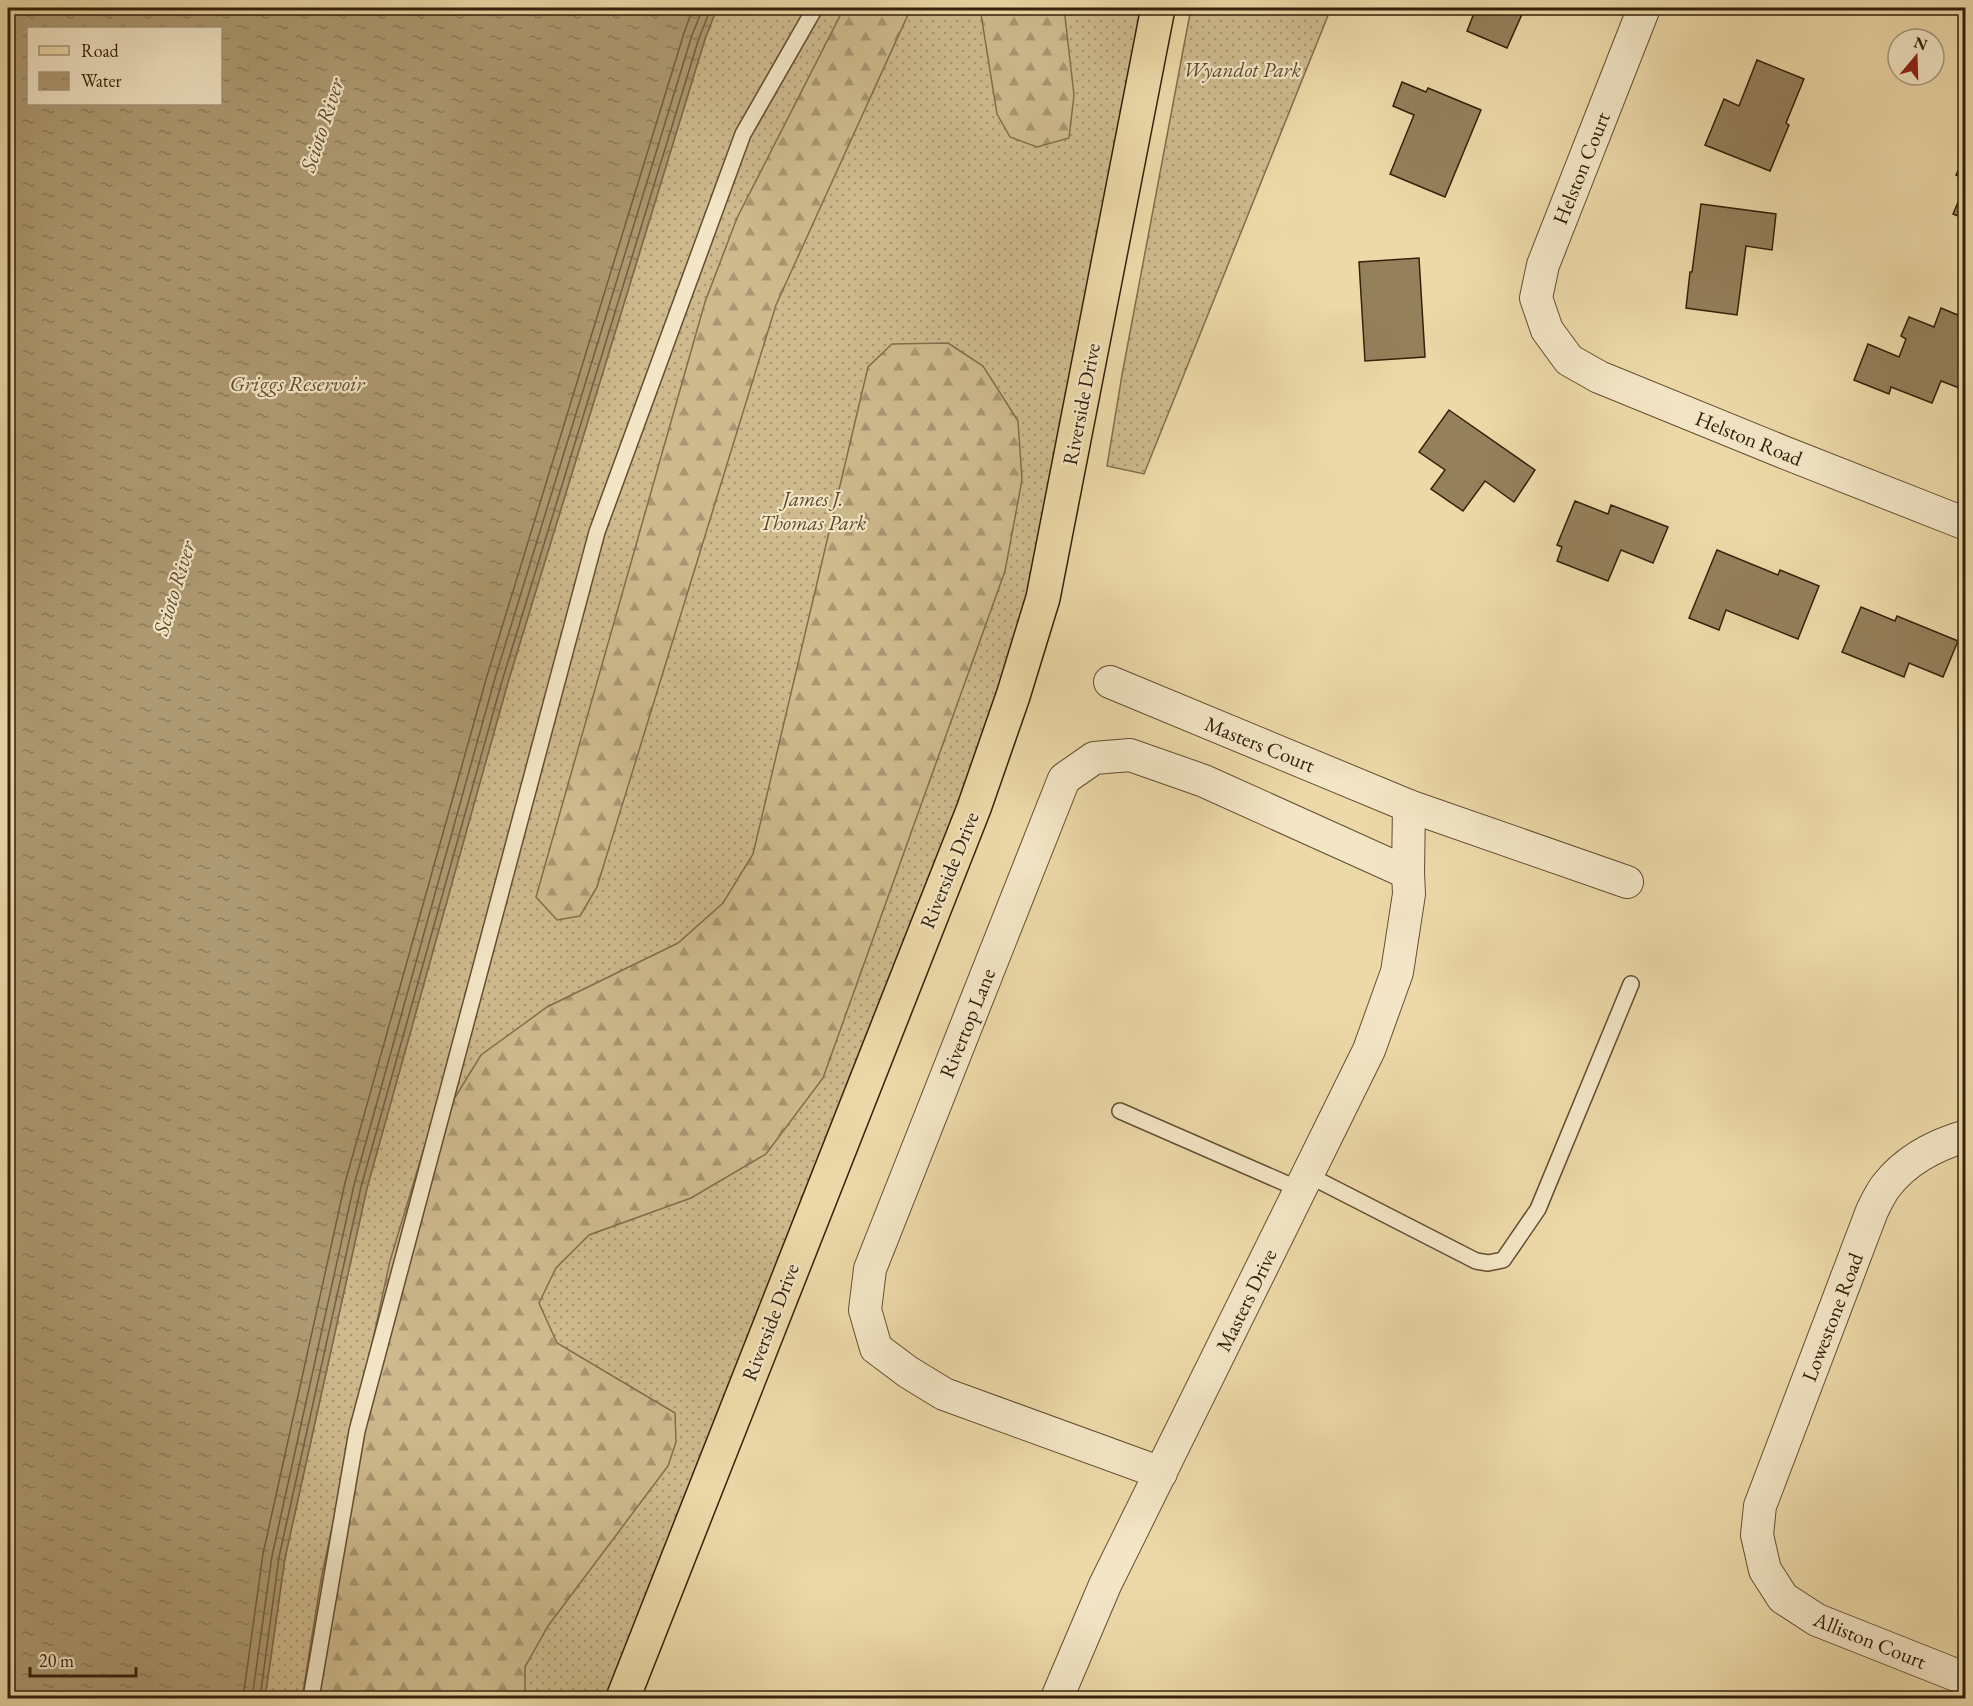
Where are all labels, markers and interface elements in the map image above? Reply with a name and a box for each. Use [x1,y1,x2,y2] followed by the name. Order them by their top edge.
[27,27,222,105] legend
[1886,27,1946,87] north arrow
[1911,31,1930,55] text: N
[81,39,120,62] text: Road
[1183,56,1301,83] park label: Wyandot Park
[81,69,122,92] text: Water
[293,73,351,177] water label: Scioto River
[1546,107,1616,228] street label: Helston Court
[1056,341,1106,467] street label: Riverside Drive
[229,369,366,398] water label: Griggs Reservoir
[1691,404,1807,472] street label: Helston Road
[760,485,867,536] park label: James J. Thomas Park
[146,536,203,640] water label: Scioto River
[1201,710,1319,778] street label: Masters Court
[913,808,985,932] street label: Riverside Drive
[933,964,1001,1082] street label: Rivertop Lane
[1209,1244,1283,1356] street label: Masters Drive
[1795,1249,1869,1385] street label: Lowestone Road
[735,1259,805,1385] street label: Riverside Drive
[1809,1605,1931,1675] street label: Alliston Court
[30,1640,136,1678] scale bar
[39,1649,74,1672] text: 20 m

